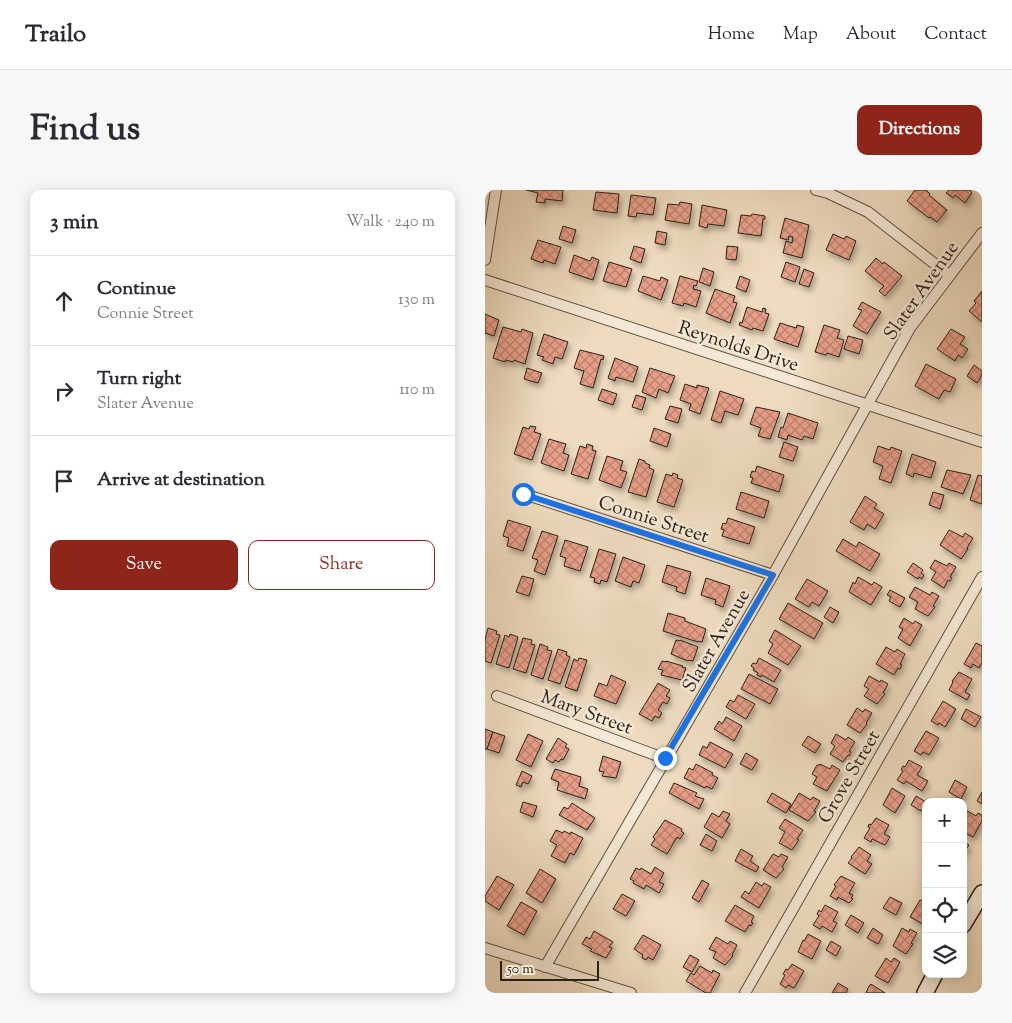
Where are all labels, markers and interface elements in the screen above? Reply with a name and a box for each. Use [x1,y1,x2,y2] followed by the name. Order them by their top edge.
[25,18,86,52] text: Trailo
[708,22,755,48] text: Home
[783,22,818,48] text: Map
[846,22,896,48] text: About
[924,22,987,48] text: Contact
[30,105,140,156] text: Find us
[857,105,982,155] button: Directions
[50,208,99,238] text: 3 min
[346,211,435,234] text: Walk · 240 m
[878,236,966,346] street label: Slater Avenue
[97,276,176,303] text: Continue
[50,287,78,315] icon: ahead
[398,289,435,312] text: 130 m
[97,303,194,326] text: Connie Street
[674,315,802,380] street label: Reynolds Drive
[97,366,181,393] text: Turn right
[50,377,78,405] icon: right
[399,379,435,402] text: 110 m
[97,393,194,416] text: Slater Avenue
[50,467,78,495] icon: arrive
[97,467,265,494] text: Arrive at destination
[512,483,535,506] route start
[594,490,713,551] street label: Connie Street
[50,540,238,590] button: Save
[248,540,435,590] button: Share
[677,584,758,698] street label: Slater Avenue
[537,684,636,743] street label: Mary Street
[813,725,888,829] street label: Grove Street
[654,747,677,770] route end
[922,798,967,978] map controls
[922,798,967,843] button: +
[922,843,967,888] button: −
[922,888,967,933] button: locate
[922,933,967,978] button: layers
[500,958,599,981] scale bar
[507,960,534,980] text: 50 m

